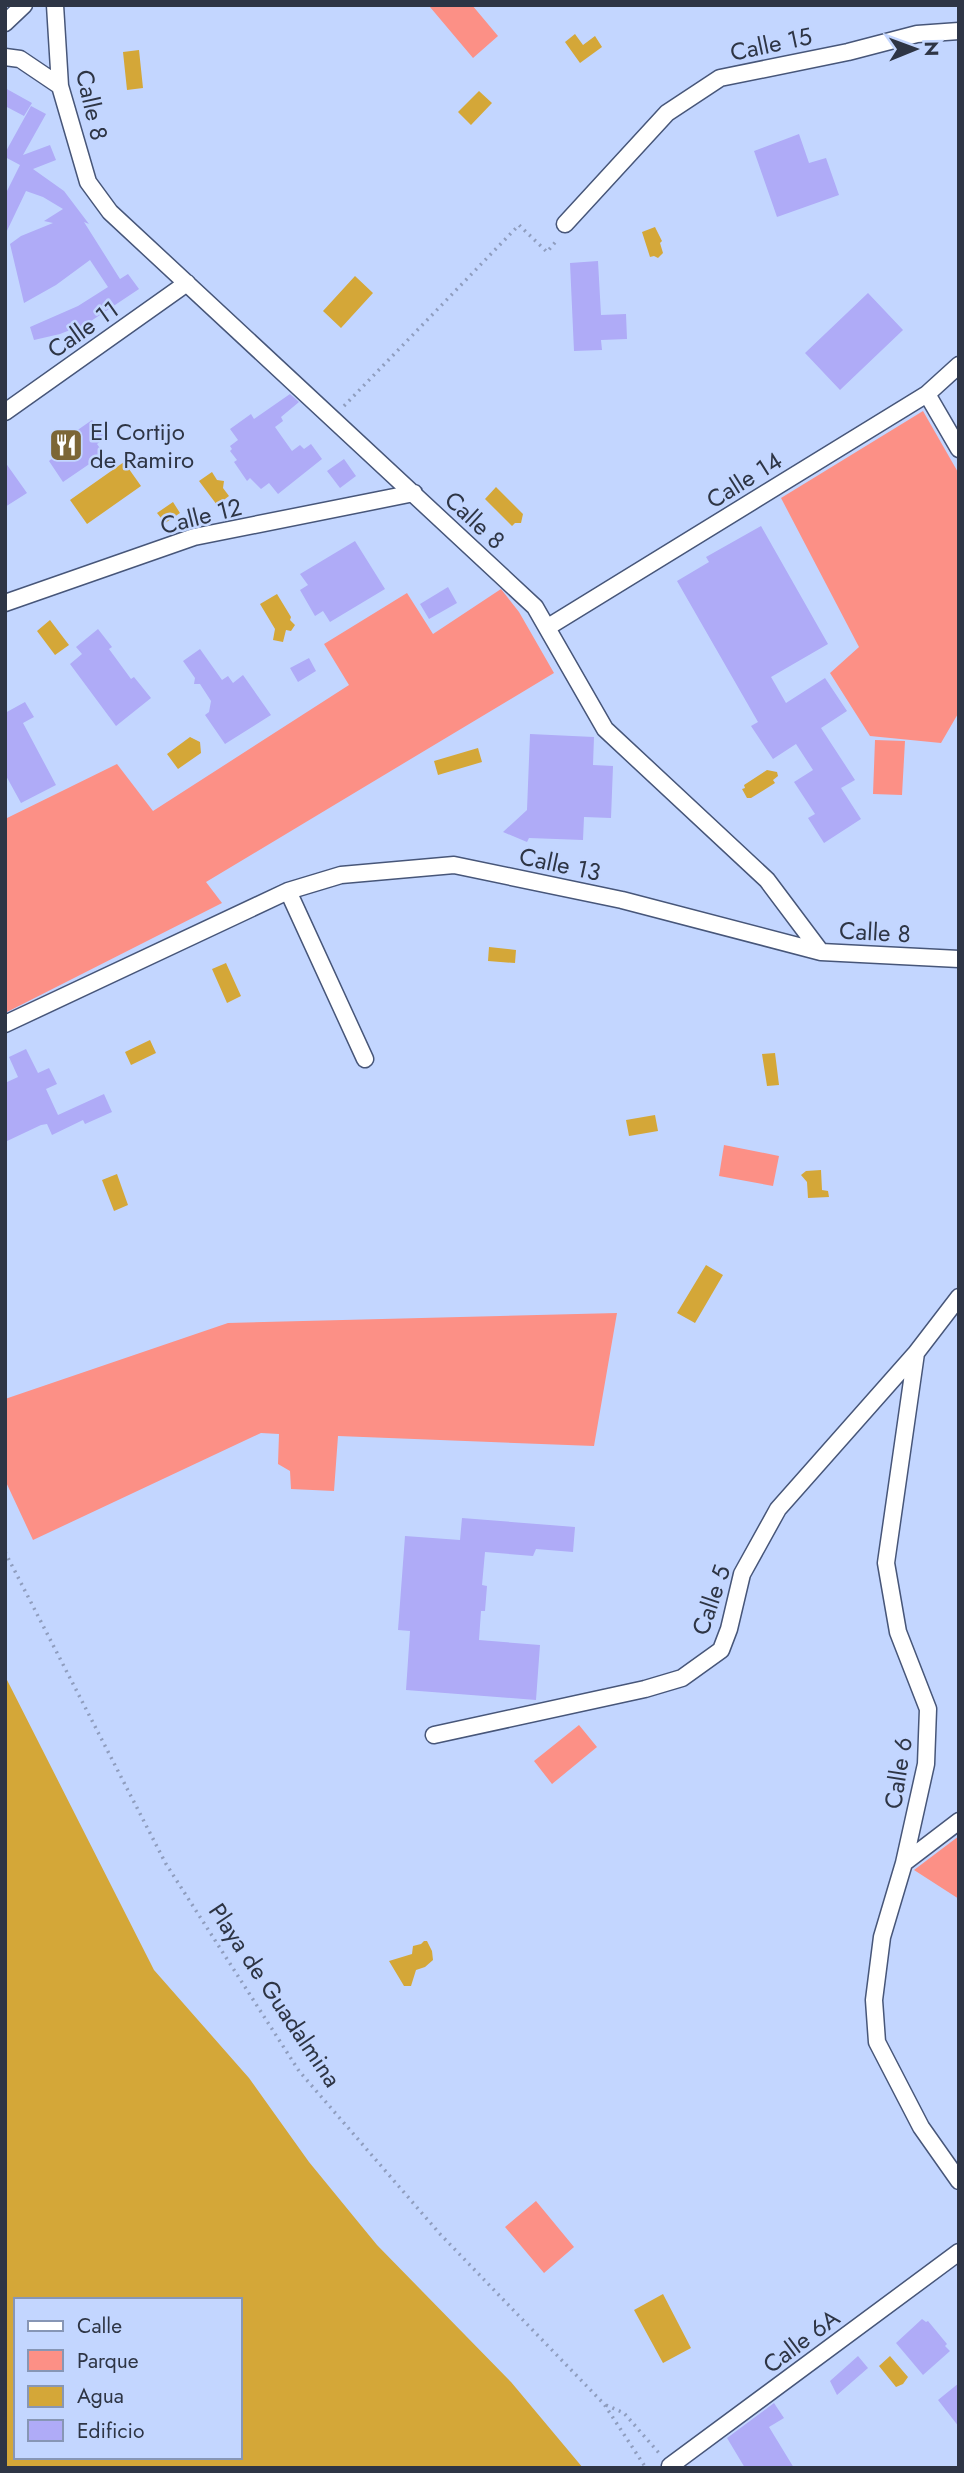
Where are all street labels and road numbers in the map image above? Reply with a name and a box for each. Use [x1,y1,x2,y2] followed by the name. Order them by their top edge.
[727,18,815,70] street label: Calle 15
[67,66,117,144] street label: Calle 8
[40,292,126,366] street label: Calle 11
[699,443,789,517] street label: Calle 14
[437,483,513,557] street label: Calle 8
[156,489,246,543] street label: Calle 12
[516,838,604,890] street label: Calle 13
[838,913,912,951] street label: Calle 8
[683,1560,739,1640] street label: Calle 5
[875,1734,921,1812] street label: Calle 6
[200,1896,350,2094] street label: Playa de Guadalmina
[755,2300,847,2382] street label: Calle 6A

